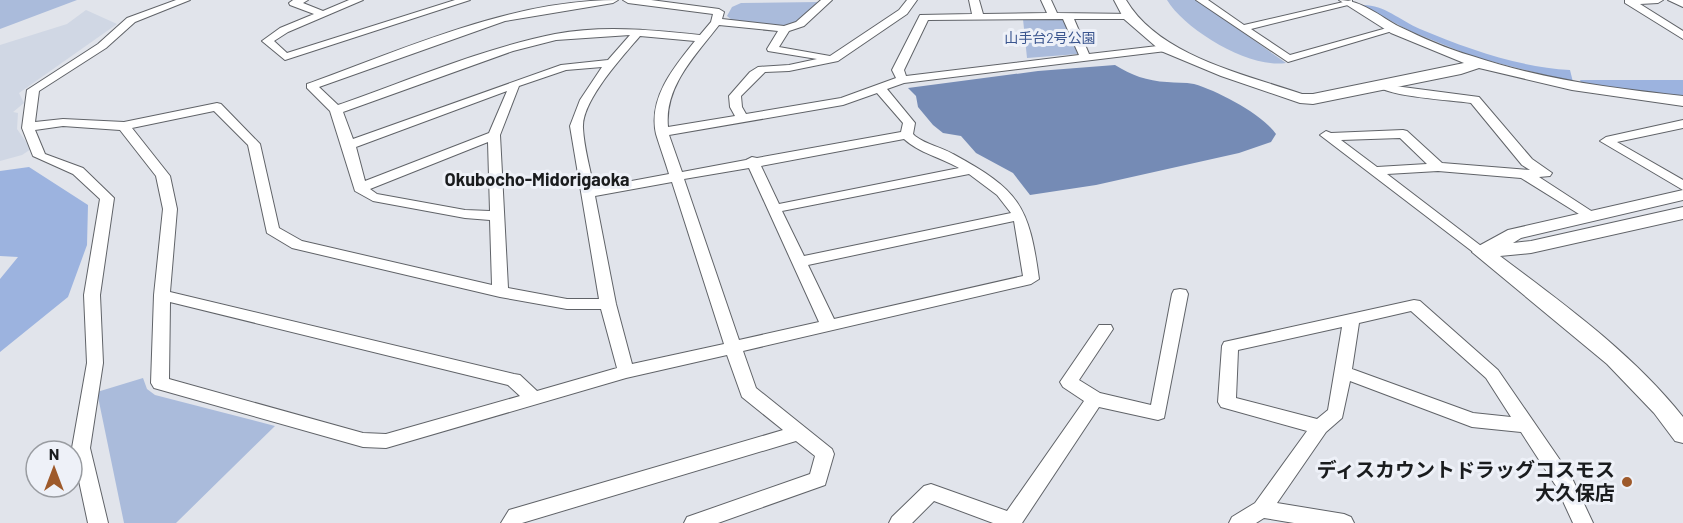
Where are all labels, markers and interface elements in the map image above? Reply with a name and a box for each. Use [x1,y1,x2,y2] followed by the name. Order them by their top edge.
[1004,29,1096,46] park label: 山手台2号公園
[445,168,630,190] district label: Okubocho-Midorigaoka
[24,439,84,499] north arrow
[49,444,59,463] text: N
[1316,457,1615,504] place label: ディスカウントドラッグコスモス 大久保店
[1620,475,1634,489] marker: ディスカウントドラッグコスモス 大久保店

